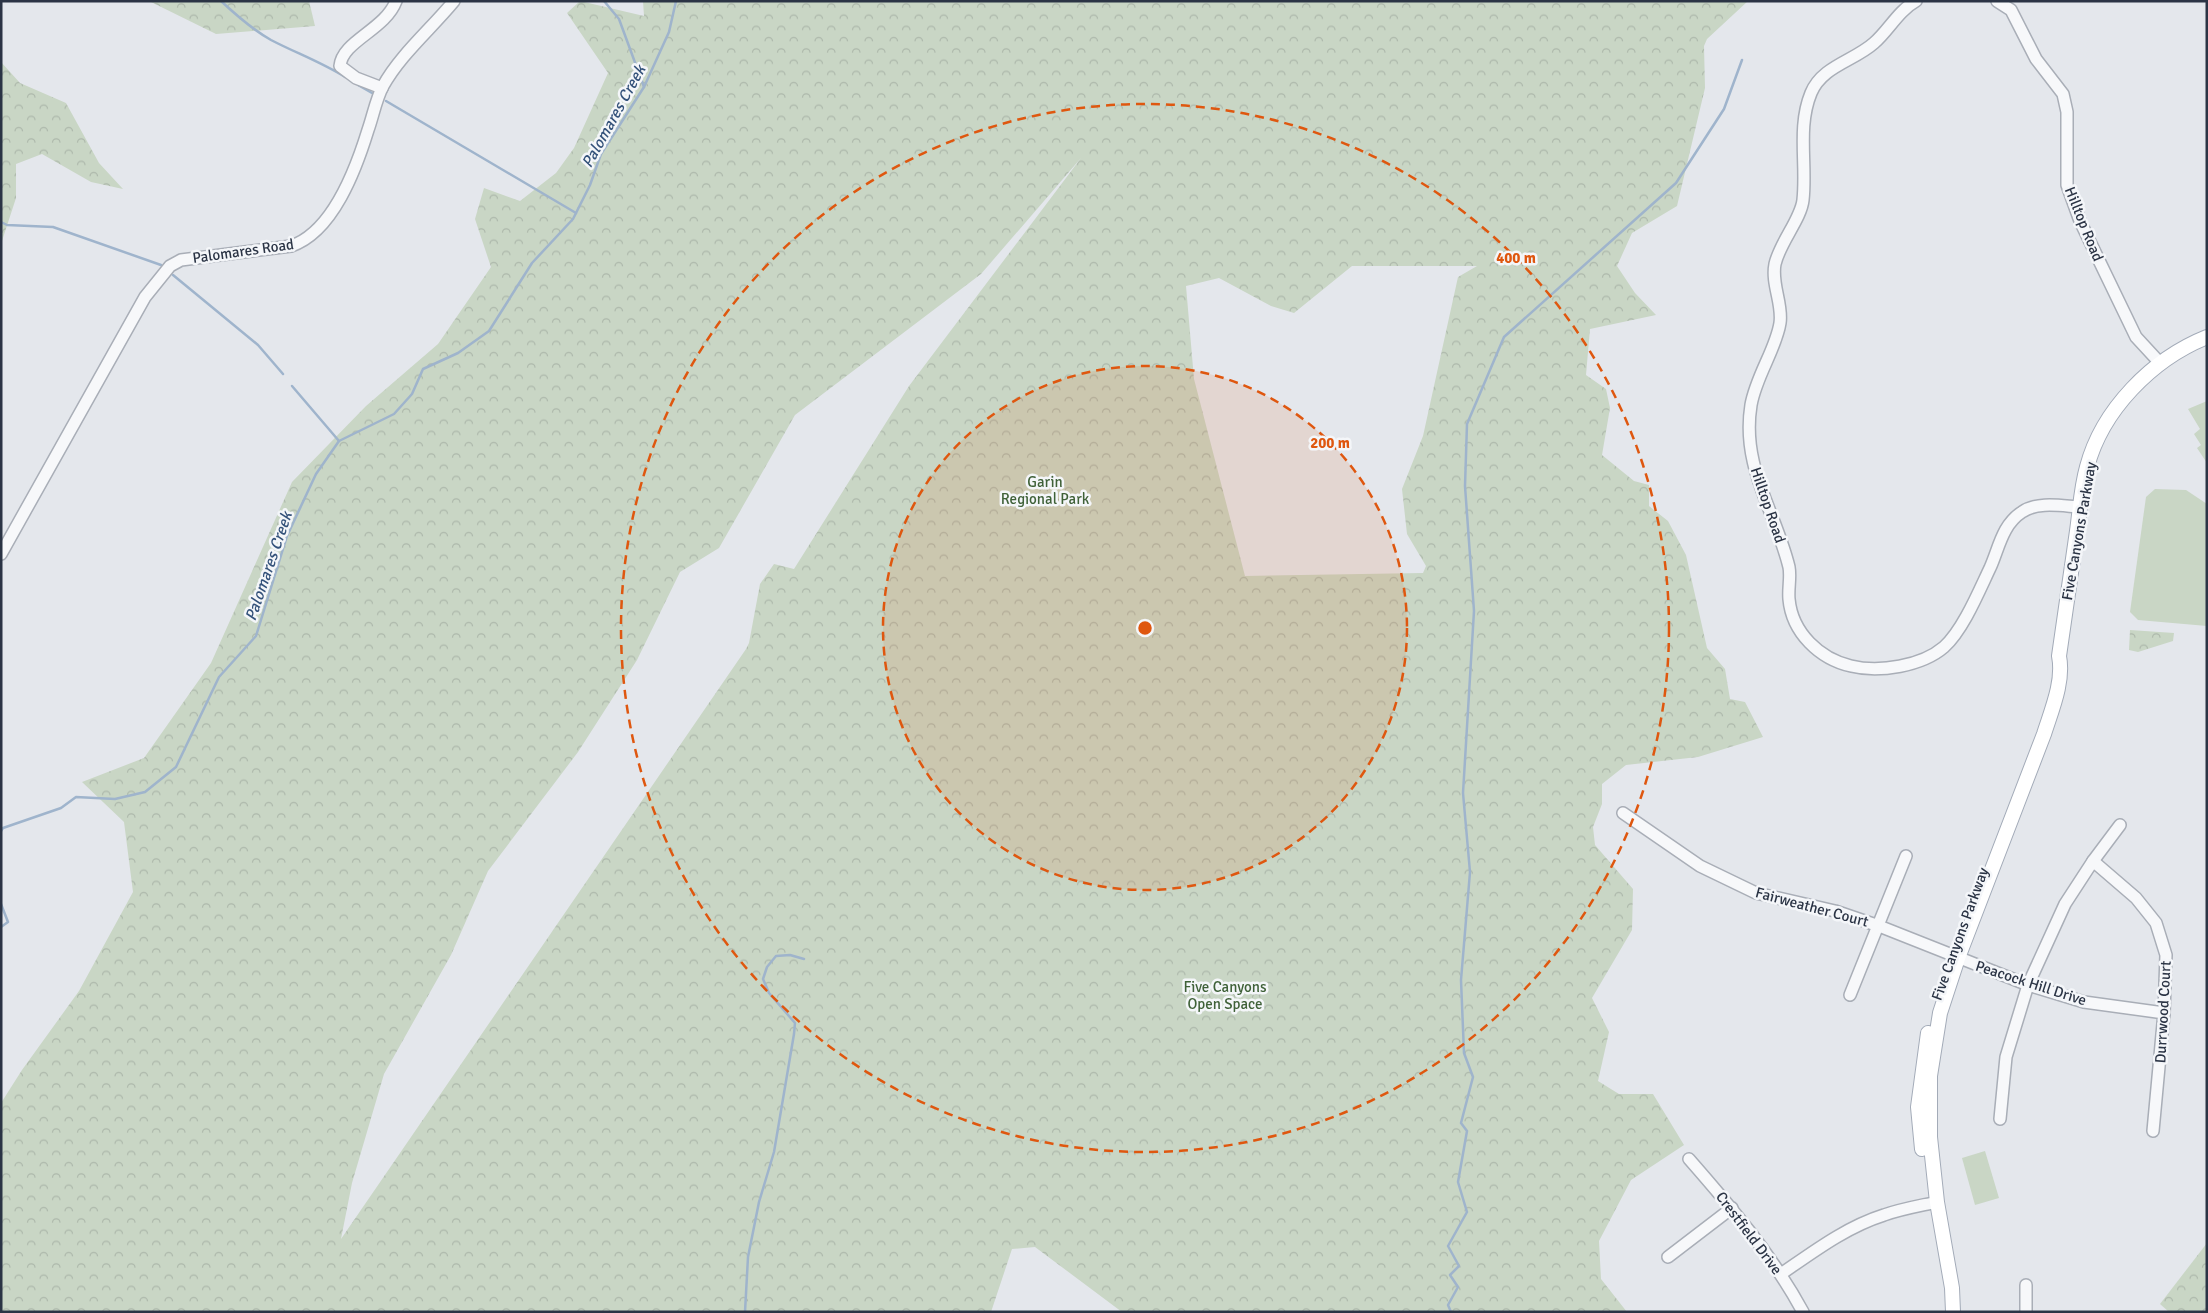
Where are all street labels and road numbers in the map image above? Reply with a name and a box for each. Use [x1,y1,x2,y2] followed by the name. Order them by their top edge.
[2061,184,2107,264] street label: Hilltop Road
[191,235,295,267] street label: Palomares Road
[2058,460,2100,602] street label: Five Canyons Parkway
[1747,465,1789,545] street label: Hilltop Road
[1928,865,1992,1003] street label: Five Canyons Parkway
[1754,883,1870,931] street label: Fairweather Court
[1973,957,2089,1009] street label: Peacock Hill Drive
[2151,960,2175,1064] street label: Durrwood Court
[1712,1188,1786,1278] street label: Crestfield Drive

